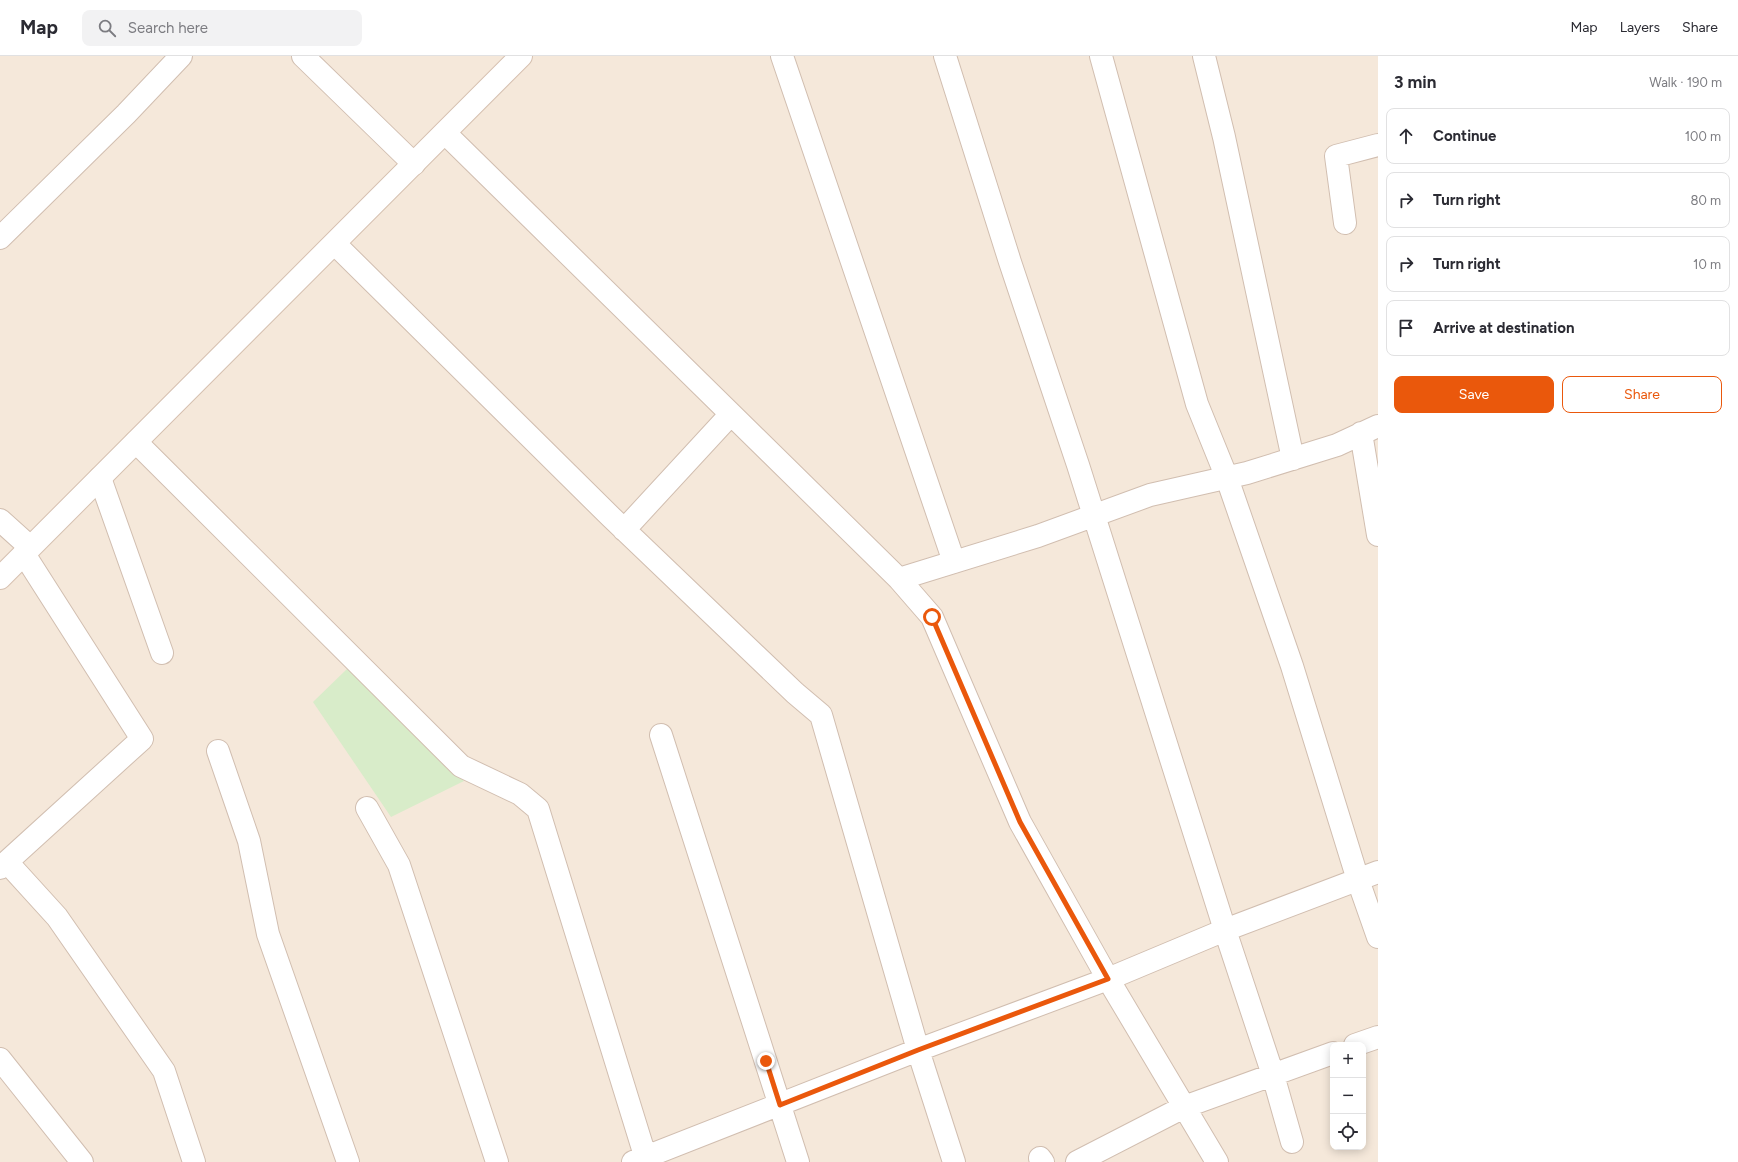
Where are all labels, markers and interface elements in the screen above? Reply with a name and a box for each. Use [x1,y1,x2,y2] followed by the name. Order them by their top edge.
[82,10,362,46] search box
[20,16,58,39] text: Map
[96,17,118,39] icon: search
[128,19,208,37] text: Search here
[1570,19,1598,36] text: Map
[1620,19,1660,36] text: Layers
[1682,19,1718,36] text: Share
[1394,72,1436,92] text: 3 min
[1649,75,1722,90] text: Walk · 190 m
[1395,125,1417,147] icon: ahead
[1433,127,1496,145] text: Continue
[1685,129,1721,144] text: 100 m
[1395,189,1417,211] icon: right
[1433,191,1501,209] text: Turn right
[1690,193,1721,208] text: 80 m
[1395,253,1417,275] icon: right
[1433,255,1501,273] text: Turn right
[1693,257,1721,272] text: 10 m
[1395,317,1417,339] icon: arrive
[1433,319,1574,337] text: Arrive at destination
[1394,376,1554,413] button: Save
[1562,376,1722,413] button: Share
[923,608,941,626] route start
[1330,1042,1366,1150] map controls
[1330,1042,1366,1078] button: +
[757,1052,775,1070] route end
[1330,1078,1366,1114] button: −
[1330,1114,1366,1150] button: locate

